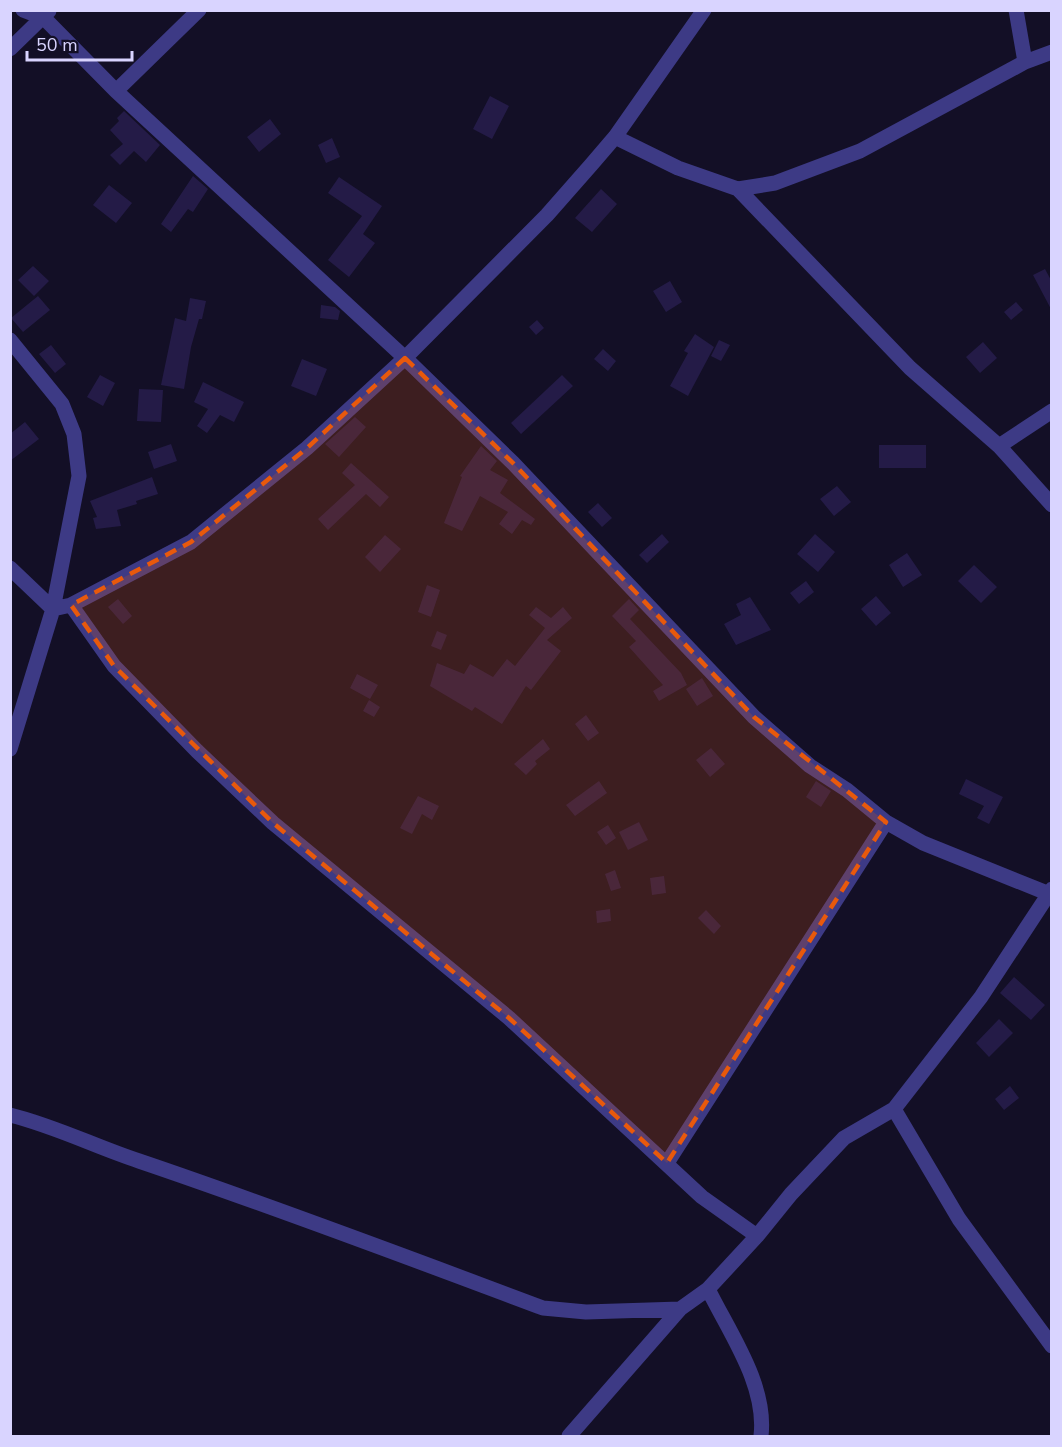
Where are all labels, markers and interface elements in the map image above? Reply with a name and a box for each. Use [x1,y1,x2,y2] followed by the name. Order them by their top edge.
[27,24,132,62] scale bar
[36,33,78,57] text: 50 m

